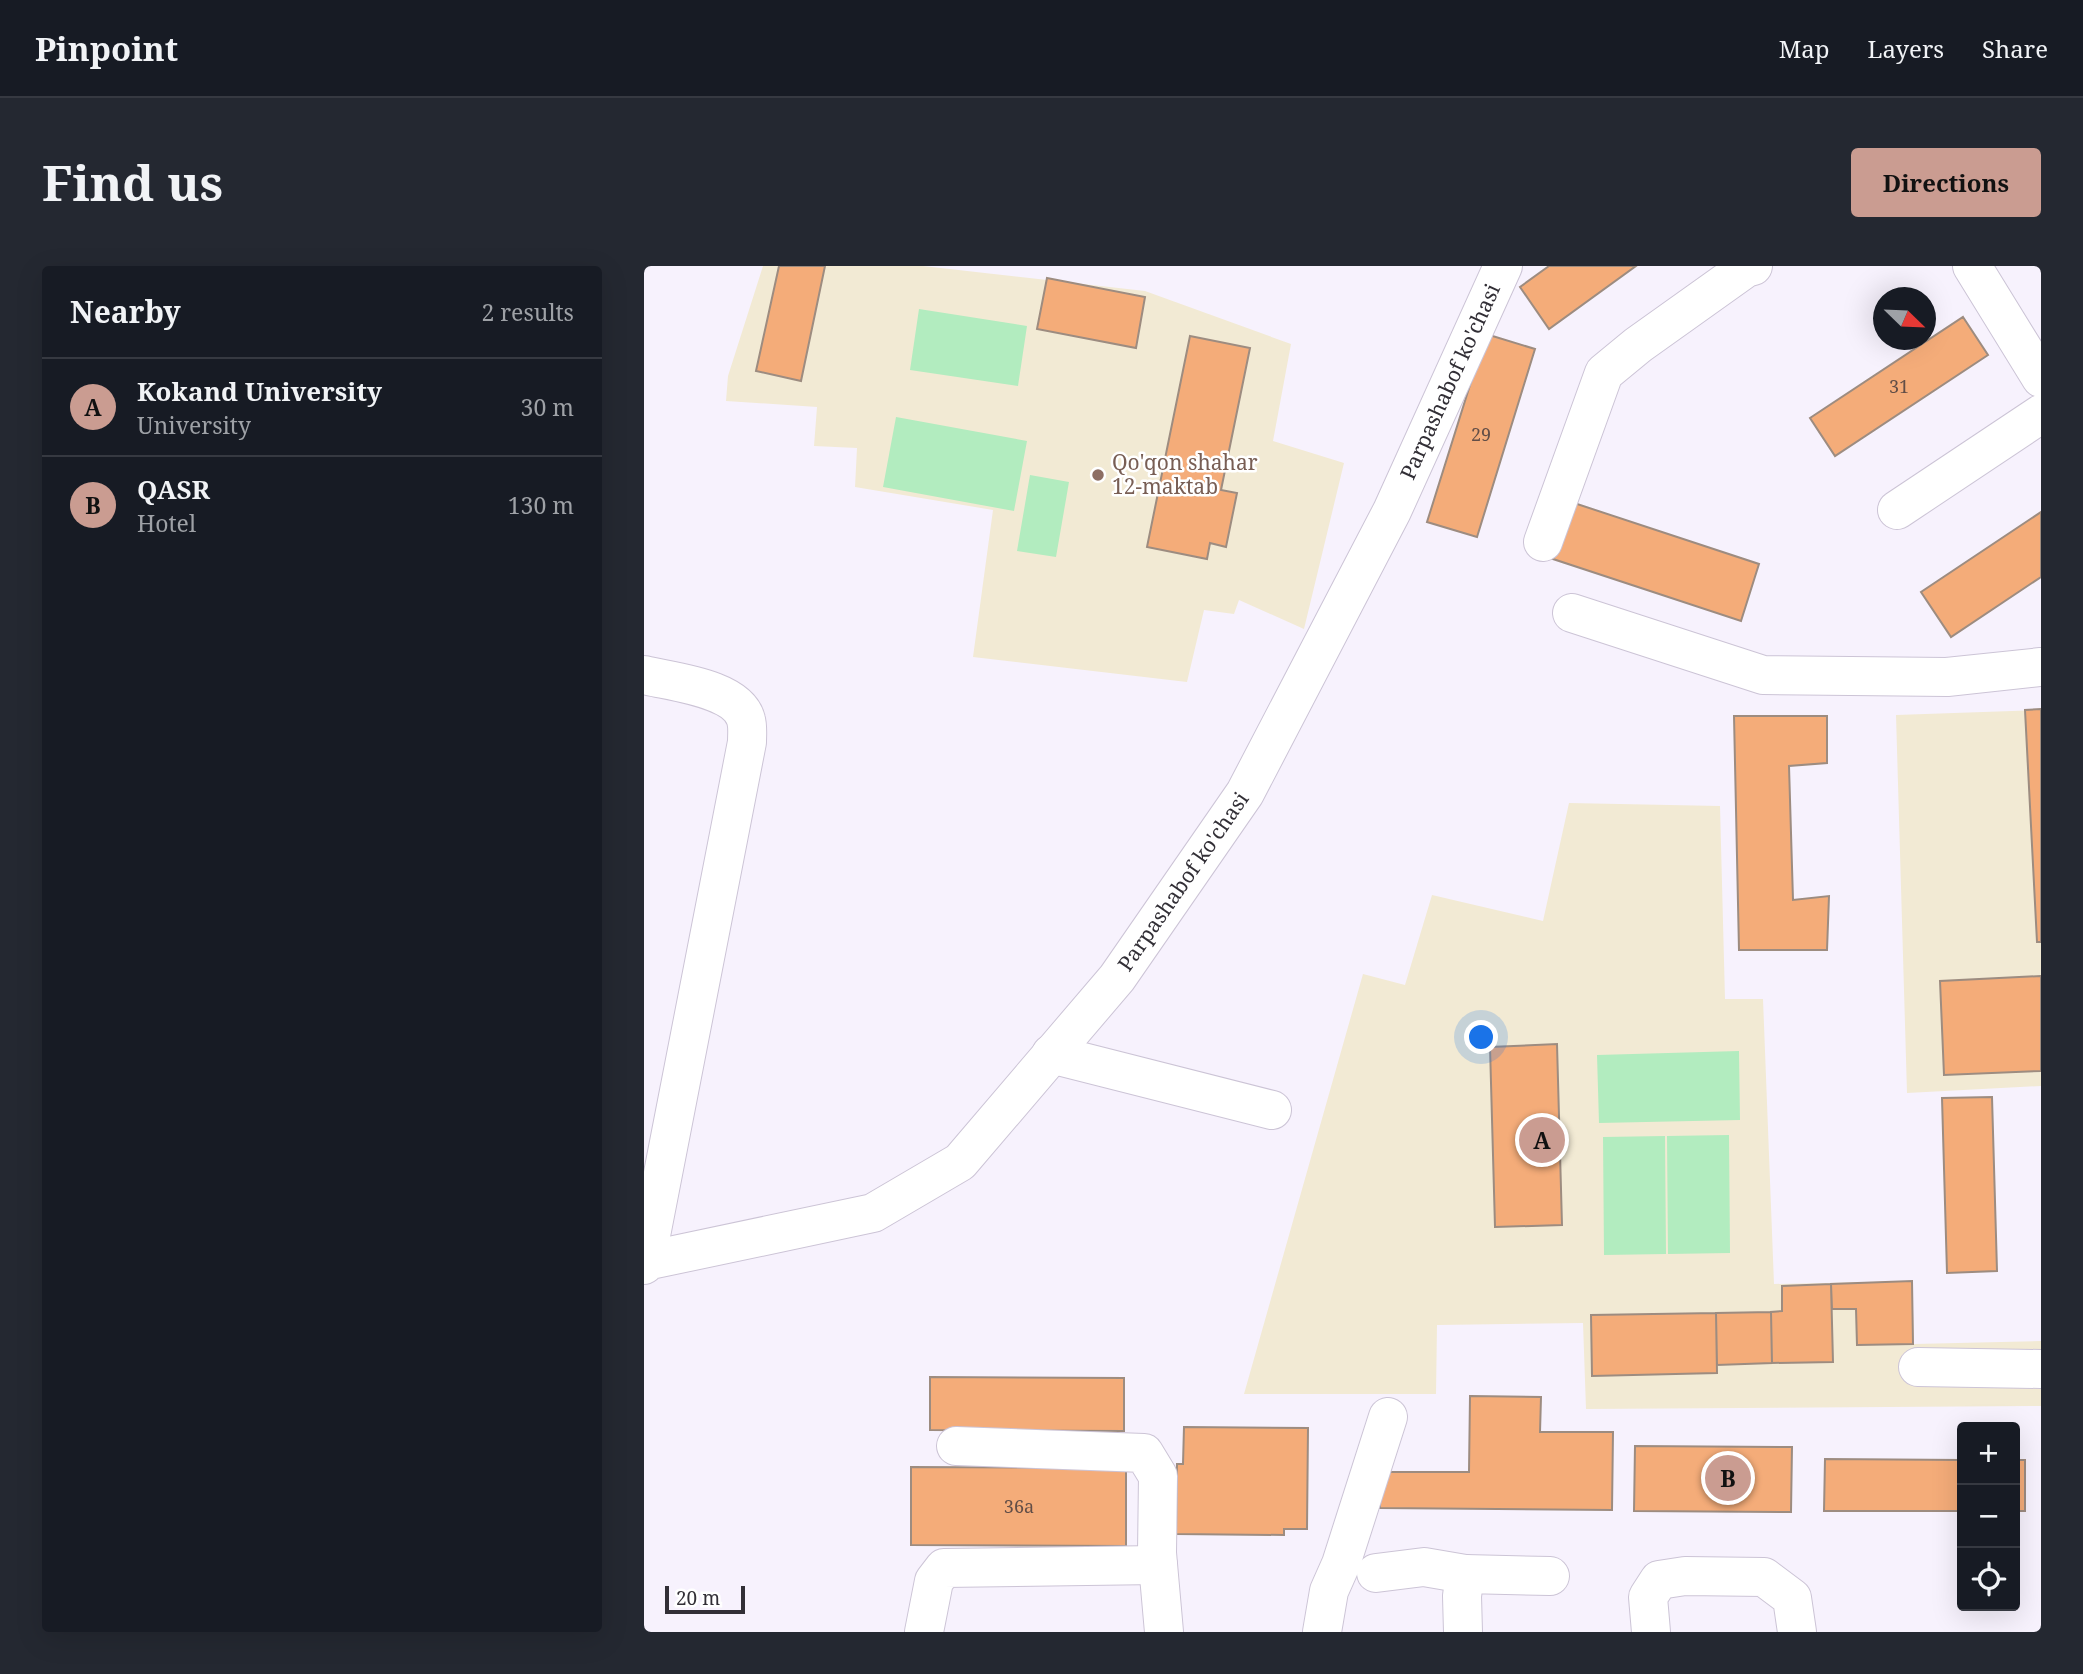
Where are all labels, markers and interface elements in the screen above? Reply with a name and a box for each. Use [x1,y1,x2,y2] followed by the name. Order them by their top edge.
[35,26,178,71] text: Pinpoint
[1779,32,1830,65] text: Map
[1868,32,1944,65] text: Layers
[1982,32,2048,65] text: Share
[1851,148,2041,217] button: Directions
[42,149,223,215] text: Find us
[1393,279,1506,484] street label: Parpashabof ko'chasi
[1873,287,1936,350] north arrow
[70,291,181,332] text: Nearby
[481,296,574,328] text: 2 results
[137,373,382,409] text: Kokand University
[1889,374,1909,398] house number: 31
[84,391,102,423] text: A
[521,391,574,423] text: 30 m
[137,409,251,441] text: University
[1471,422,1491,446] house number: 29
[1112,448,1258,500] place label: Qo'qon shahar 12-maktab
[1090,467,1106,483] marker: Qo'qon shahar 12-maktab
[137,471,210,507] text: QASR
[85,489,101,521] text: B
[508,489,574,521] text: 130 m
[137,507,196,539] text: Hotel
[1111,786,1255,977] street label: Parpashabof ko'chasi
[1464,1020,1498,1054] your location
[1519,1114,1565,1166] pin: A
[1957,1422,2020,1611] map controls
[1957,1422,2020,1485] button: +
[1705,1452,1751,1504] pin: B
[1957,1485,2020,1548] button: −
[1004,1494,1034,1518] house number: 36a
[1957,1548,2020,1611] button: locate
[665,1583,746,1615] scale bar
[676,1585,720,1611] text: 20 m

